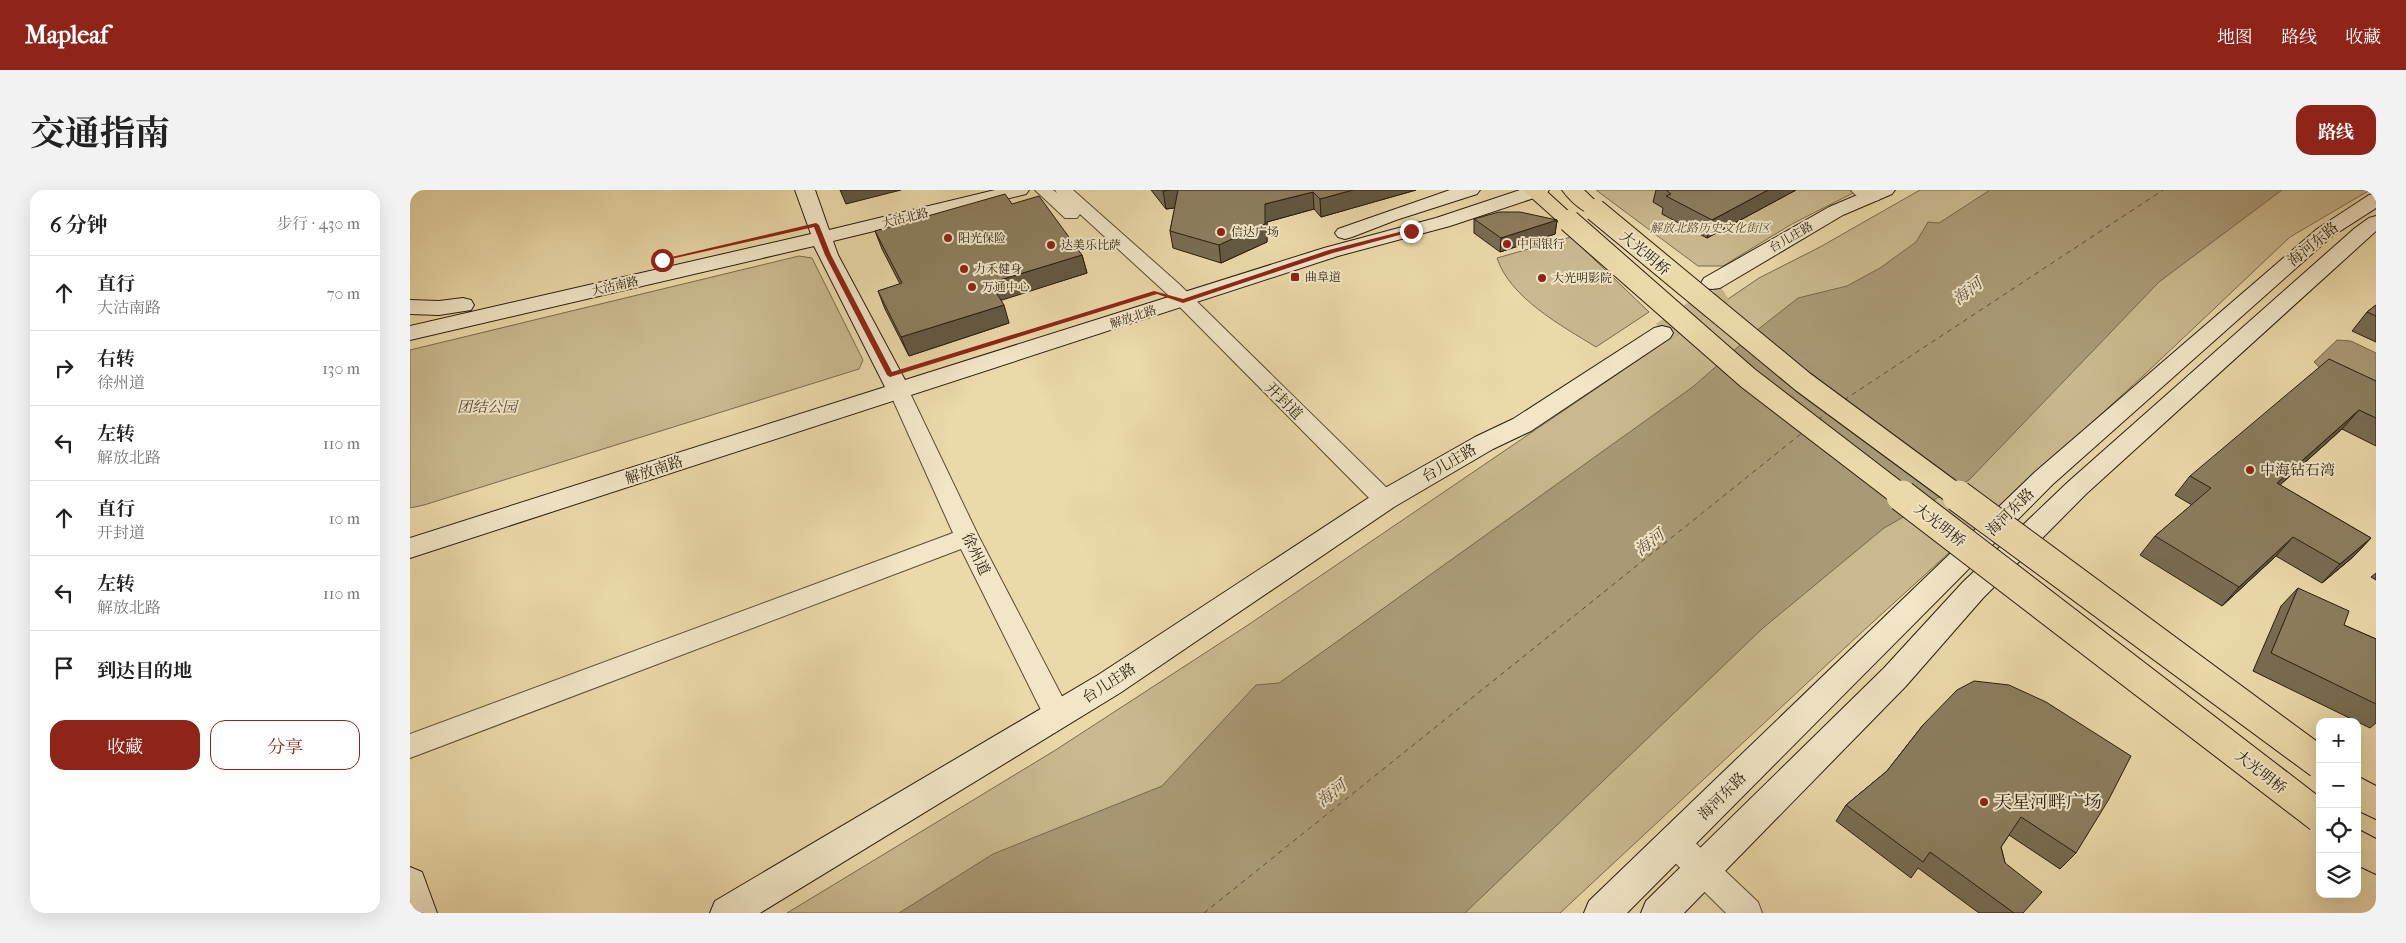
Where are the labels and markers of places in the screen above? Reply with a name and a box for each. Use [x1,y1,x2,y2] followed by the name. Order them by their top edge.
[1231,225,1279,239] place label: 信达广场
[1215,226,1227,238] marker: 信达广场
[958,231,1006,245] place label: 阳光保险
[942,232,954,244] marker: 阳光保险
[1517,237,1565,251] place label: 中国银行
[1061,238,1121,252] place label: 达美乐比萨
[1501,238,1513,250] marker: 中国银行
[1045,239,1057,251] marker: 达美乐比萨
[974,262,1022,276] place label: 力禾健身
[958,263,970,275] marker: 力禾健身
[1305,270,1341,284] place label: 曲阜道
[1289,271,1301,283] marker: 曲阜道
[1552,271,1612,285] place label: 大光明影院
[1536,272,1548,284] marker: 大光明影院
[982,280,1030,294] place label: 万通中心
[966,281,978,293] marker: 万通中心
[2260,461,2335,479] place label: 中海钻石湾
[2244,464,2256,476] marker: 中海钻石湾
[1994,792,2102,813] place label: 天星河畔广场
[1978,796,1990,808] marker: 天星河畔广场

